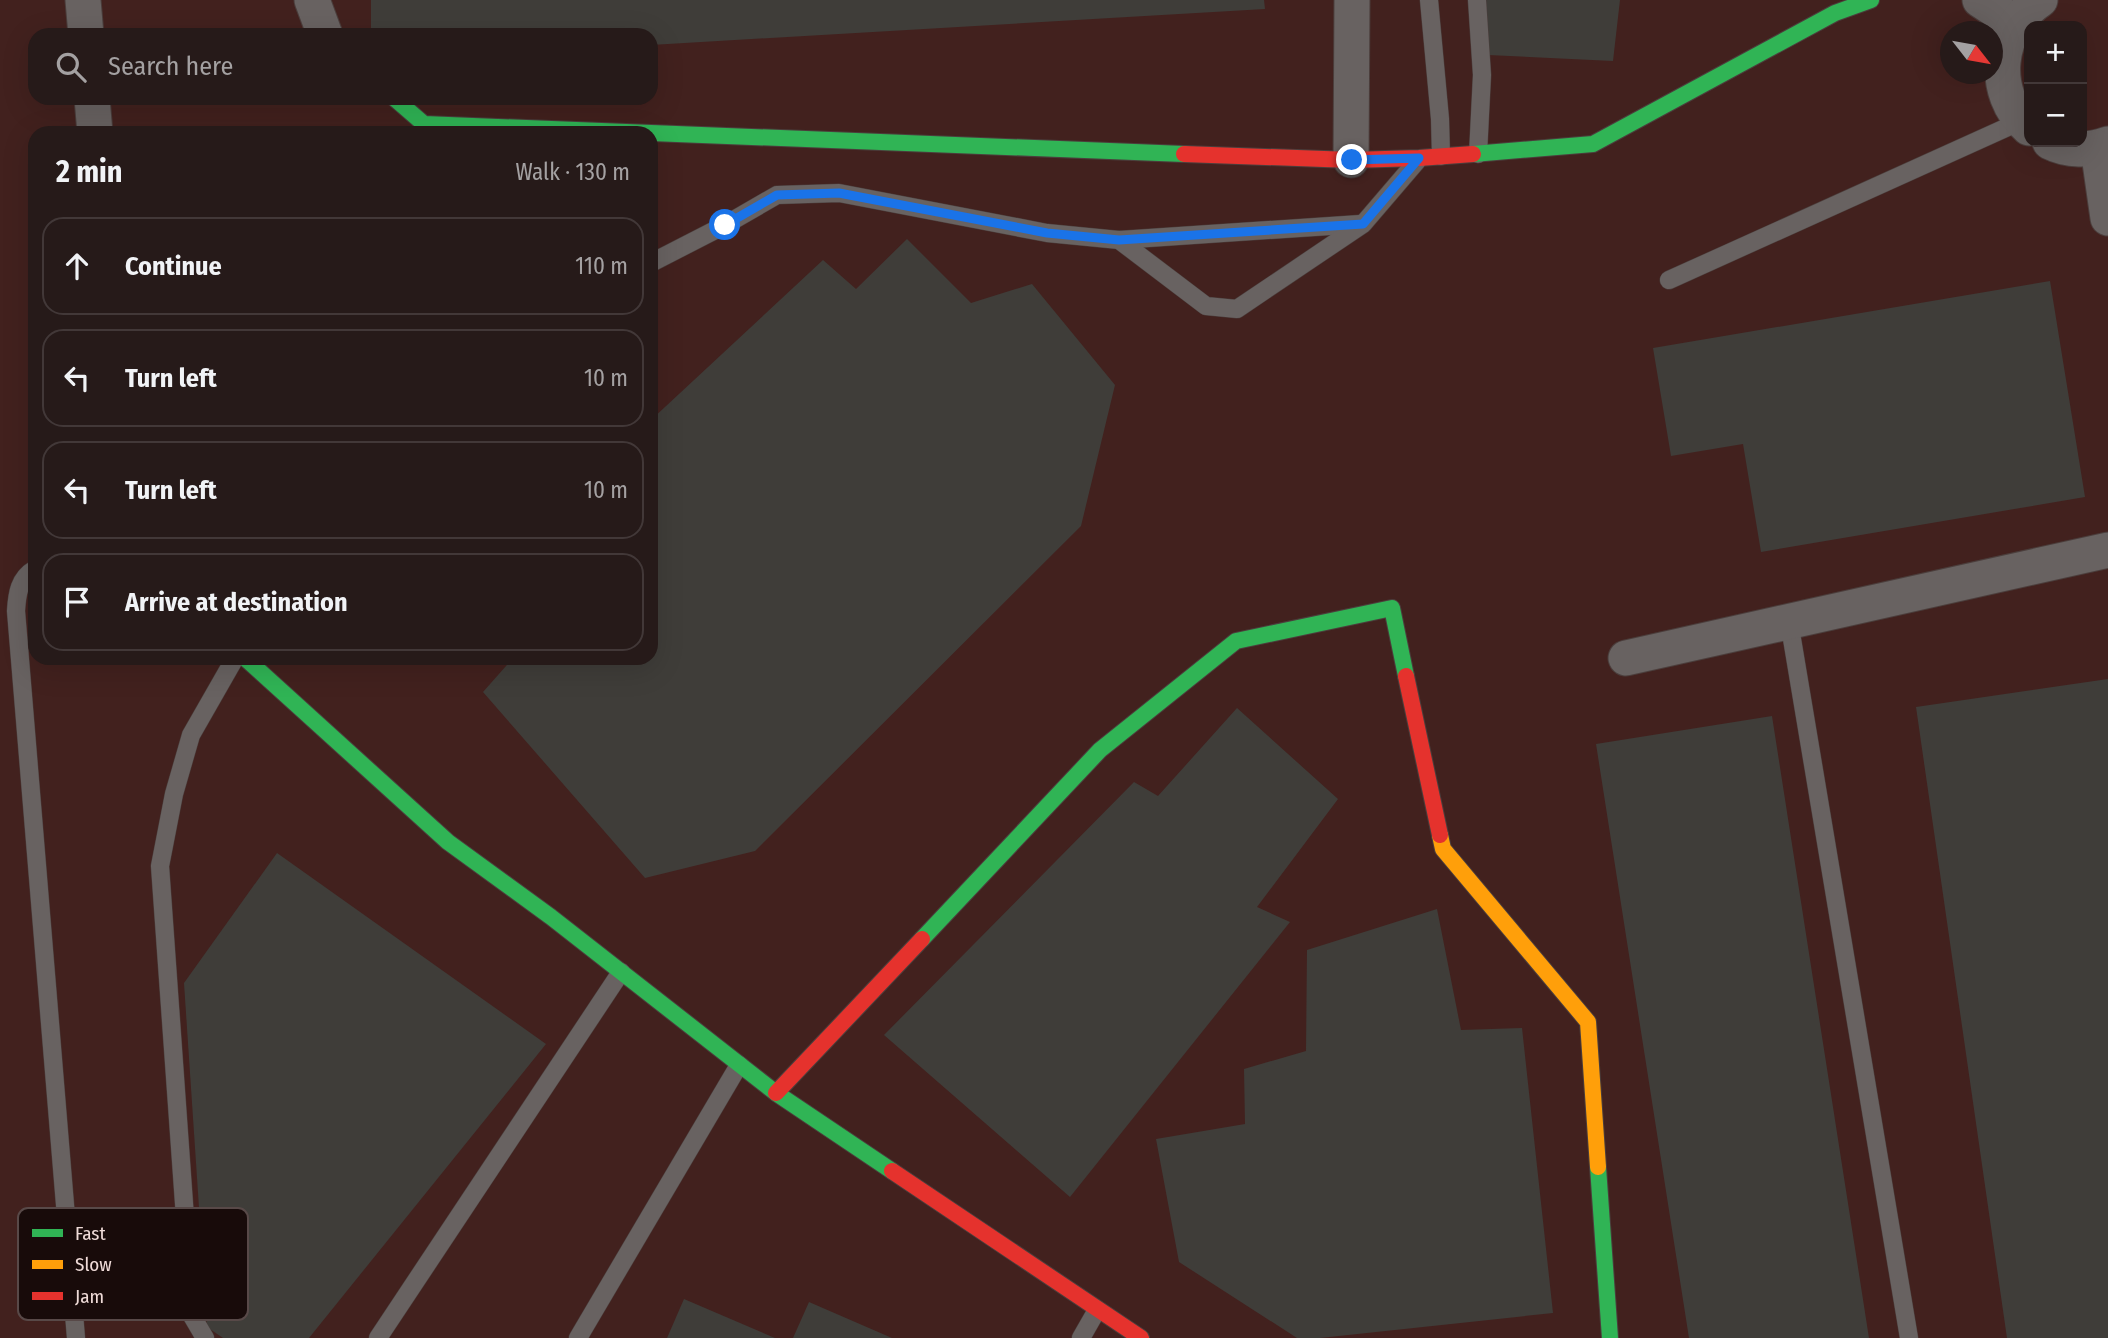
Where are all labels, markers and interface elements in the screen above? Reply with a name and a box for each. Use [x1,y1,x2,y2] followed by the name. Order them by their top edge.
[1940,21,2003,84] north arrow
[2024,21,2087,147] map controls
[2024,21,2087,84] button: +
[28,28,658,105] search box
[52,48,90,86] icon: search
[108,51,233,82] text: Search here
[2024,84,2087,147] button: −
[1336,144,1367,175] route end
[56,154,123,190] text: 2 min
[516,158,630,186] text: Walk · 130 m
[709,209,740,240] route start
[58,247,96,285] icon: ahead
[125,251,222,282] text: Continue
[575,252,628,280] text: 110 m
[58,359,96,397] icon: left
[125,363,217,394] text: Turn left
[584,364,628,392] text: 10 m
[58,471,96,509] icon: left
[125,475,217,506] text: Turn left
[584,476,628,504] text: 10 m
[58,583,96,621] icon: arrive
[125,587,348,618] text: Arrive at destination
[18,1208,248,1320] legend
[75,1222,106,1245] text: Fast
[75,1253,112,1276] text: Slow
[75,1285,104,1308] text: Jam

